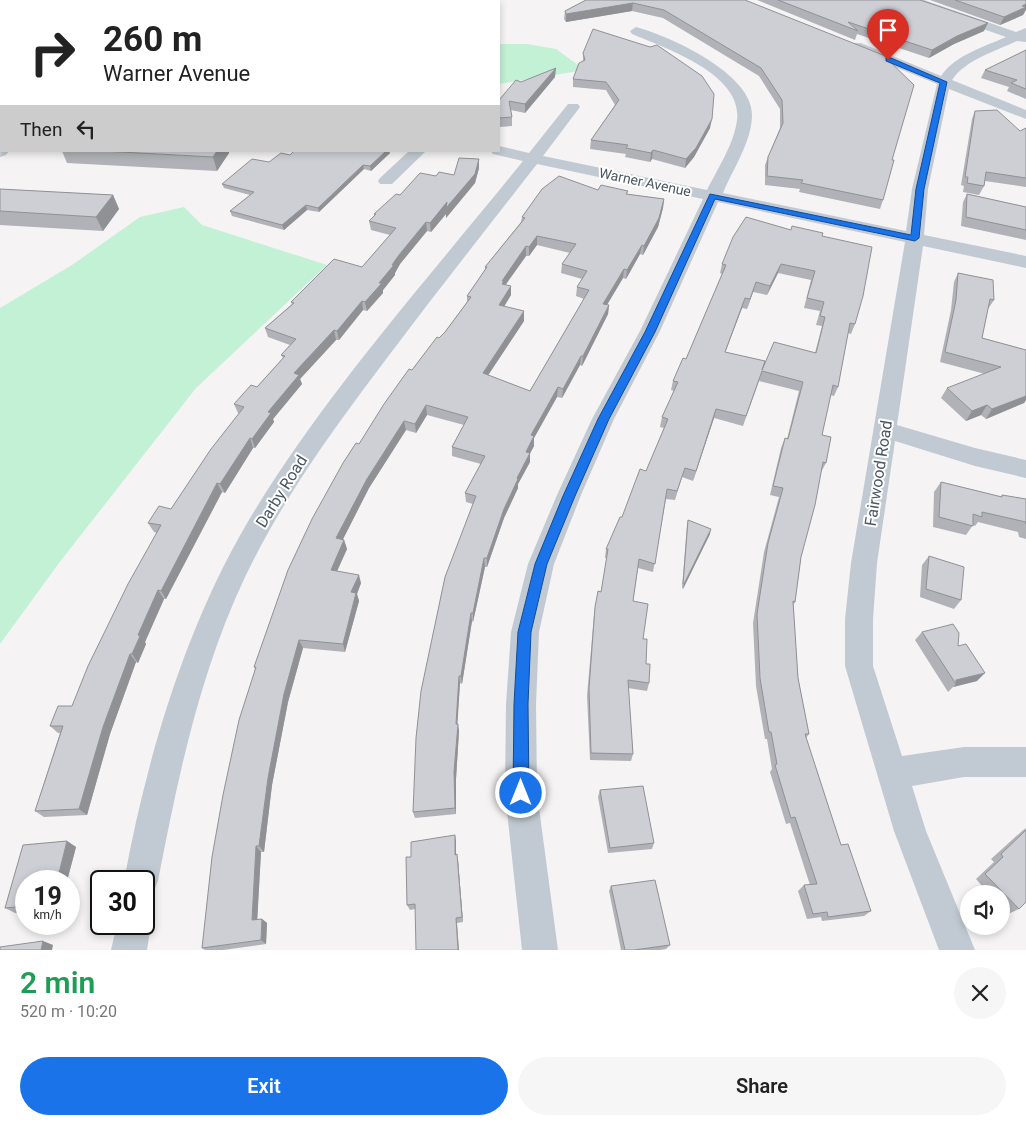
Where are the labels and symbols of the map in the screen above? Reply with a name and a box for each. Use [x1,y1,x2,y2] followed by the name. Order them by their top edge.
[867,9,909,60] pin
[598,164,692,200] street label: Warner Avenue
[861,419,896,527] street label: Fairwood Road
[252,452,311,531] street label: Darby Road
[494,766,546,818] position arrow
[90,870,155,935] speed limit sign: 30

